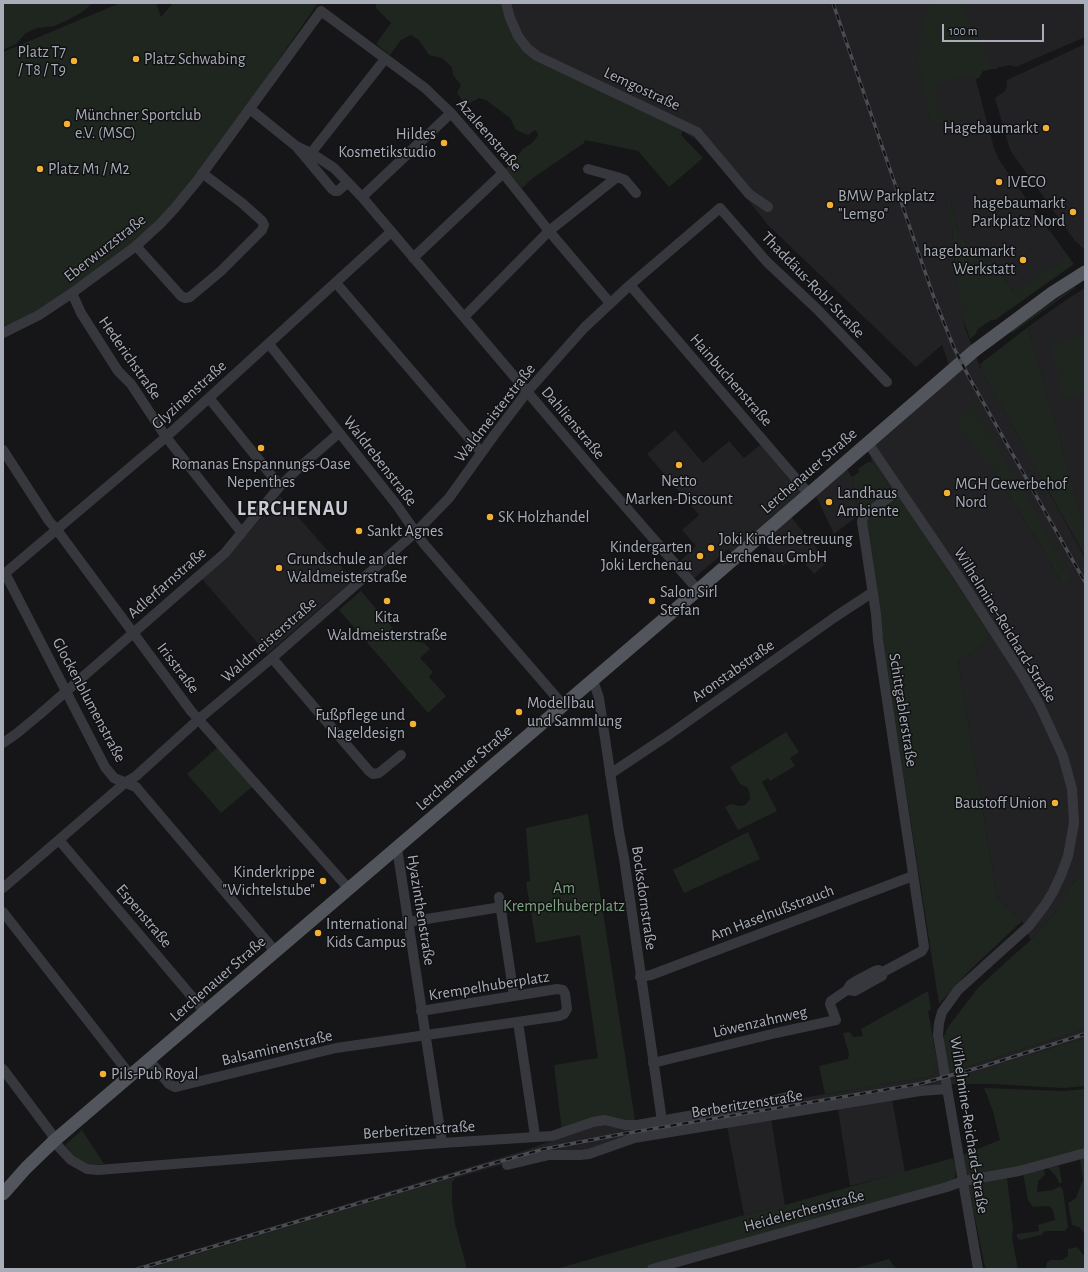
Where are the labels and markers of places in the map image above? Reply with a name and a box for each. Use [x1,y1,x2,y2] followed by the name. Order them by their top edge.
[17,42,66,80] place label: Platz T7 / T8 / T9
[144,49,245,69] place label: Platz Schwabing
[131,54,141,64] marker: Platz Schwabing
[69,56,79,66] marker: Platz T7 / T8 / T9
[75,105,201,143] place label: Münchner Sportclub e.V. (MSC)
[944,118,1038,138] place label: Hagebaumarkt
[62,119,72,129] marker: Münchner Sportclub e.V. (MSC)
[1041,123,1051,133] marker: Hagebaumarkt
[338,124,436,162] place label: Hildes Kosmetikstudio
[439,138,449,148] marker: Hildes Kosmetikstudio
[48,159,130,179] place label: Platz M1 / M2
[35,164,45,174] marker: Platz M1 / M2
[1007,172,1046,192] place label: IVECO
[994,177,1004,187] marker: IVECO
[838,186,935,224] place label: BMW Parkplatz "Lemgo"
[972,193,1065,231] place label: hagebaumarkt Parkplatz Nord
[825,200,835,210] marker: BMW Parkplatz "Lemgo"
[1068,207,1078,217] marker: hagebaumarkt Parkplatz Nord
[923,241,1015,279] place label: hagebaumarkt Werkstatt
[1018,255,1028,265] marker: hagebaumarkt Werkstatt
[256,443,266,453] marker: Romanas Enspannungs-Oase Nepenthes
[171,454,351,492] place label: Romanas Enspannungs-Oase Nepenthes
[674,460,684,470] marker: Netto Marken-Discount
[625,471,733,509] place label: Netto Marken-Discount
[955,474,1067,512] place label: MGH Gewerbehof Nord
[837,483,899,521] place label: Landhaus Ambiente
[942,488,952,498] marker: MGH Gewerbehof Nord
[824,497,834,507] marker: Landhaus Ambiente
[498,507,589,527] place label: SK Holzhandel
[485,512,495,522] marker: SK Holzhandel
[367,521,443,541] place label: Sankt Agnes
[354,526,364,536] marker: Sankt Agnes
[719,529,852,567] place label: Joki Kinderbetreuung Lerchenau GmbH
[601,537,692,575] place label: Kindergarten Joki Lerchenau
[706,543,716,553] marker: Joki Kinderbetreuung Lerchenau GmbH
[287,549,407,587] place label: Grundschule an der Waldmeisterstraße
[695,551,705,561] marker: Kindergarten Joki Lerchenau
[274,563,284,573] marker: Grundschule an der Waldmeisterstraße
[660,582,718,620] place label: Salon Sirl Stefan
[382,596,392,606] marker: Kita Waldmeisterstraße
[647,596,657,606] marker: Salon Sirl Stefan
[327,607,447,645] place label: Kita Waldmeisterstraße
[527,693,622,731] place label: Modellbau und Sammlung
[315,705,405,743] place label: Fußpflege und Nageldesign
[514,707,524,717] marker: Modellbau und Sammlung
[408,719,418,729] marker: Fußpflege und Nageldesign
[954,793,1047,813] place label: Baustoff Union
[1050,798,1060,808] marker: Baustoff Union
[223,862,315,900] place label: Kinderkrippe "Wichtelstube"
[318,876,328,886] marker: Kinderkrippe "Wichtelstube"
[326,914,408,952] place label: International Kids Campus
[313,928,323,938] marker: International Kids Campus
[111,1064,198,1084] place label: Pils-Pub Royal
[98,1069,108,1079] marker: Pils-Pub Royal

